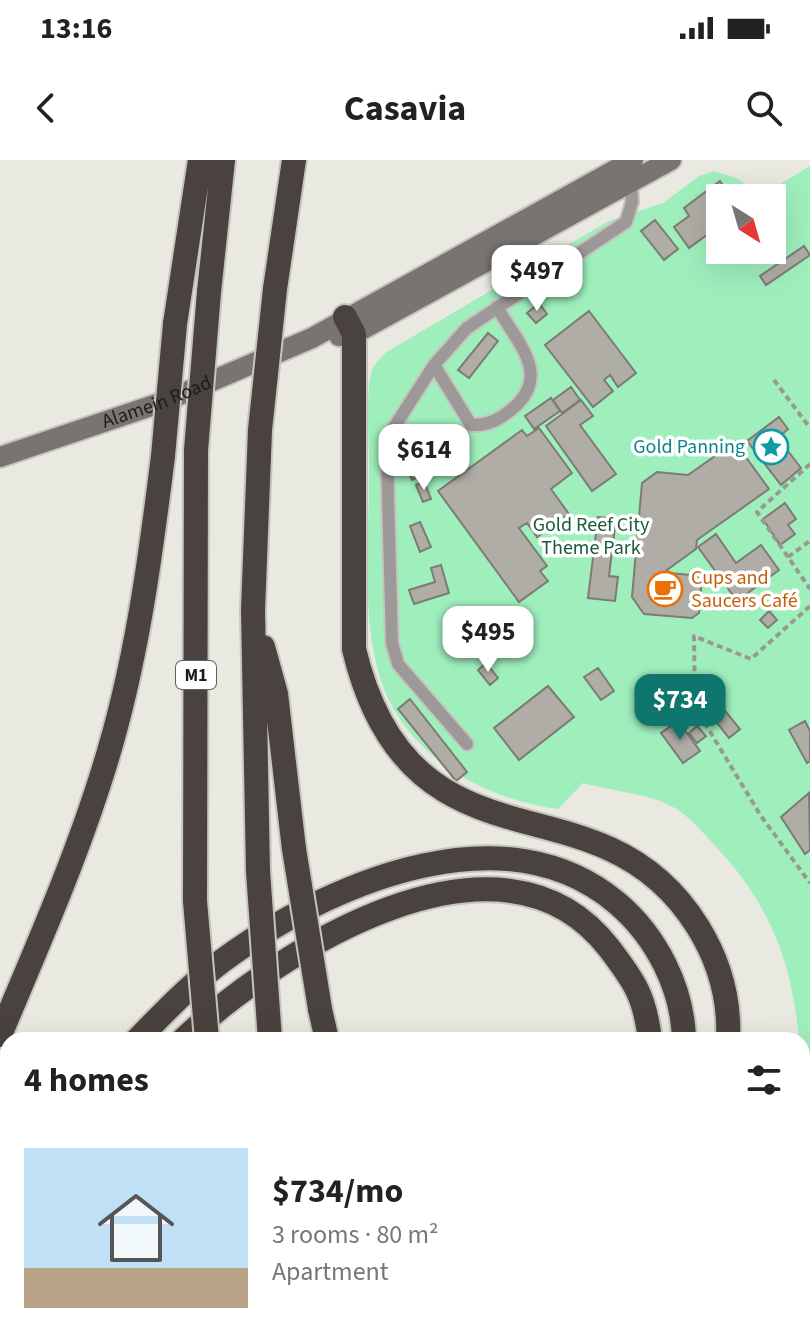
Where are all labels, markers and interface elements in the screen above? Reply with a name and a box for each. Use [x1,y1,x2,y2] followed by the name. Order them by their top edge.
[40,7,112,50] text: 13:16
[344,83,466,134] text: Casavia
[24,86,68,130] icon: back
[742,86,786,130] icon: search
[706,184,786,264] north arrow
[706,184,786,264] map controls
[490,245,584,313] pin: $497
[510,252,564,289] text: $497
[98,369,216,436] street label: Alamein Road
[377,424,471,492] pin: $614
[752,428,790,466] place icon: Gold Panning
[397,431,451,468] text: $614
[633,433,745,461] place label: Gold Panning
[533,511,650,562] park label: Gold Reef City Theme Park
[691,564,798,615] place label: Cups and Saucers Café
[646,570,684,608] cafe icon: Cups and Saucers Café
[441,606,535,674] pin: $495
[461,613,515,650] text: $495
[176,661,216,689] road number: M1
[633,674,727,742] pin: $734
[653,681,707,718] text: $734
[24,1056,149,1105] text: 4 homes
[742,1058,786,1102] icon: filters
[272,1167,403,1216] text: $734/mo
[88,1180,184,1276] icon: home
[272,1216,439,1253] text: 3 rooms · 80 m²
[272,1253,389,1290] text: Apartment

